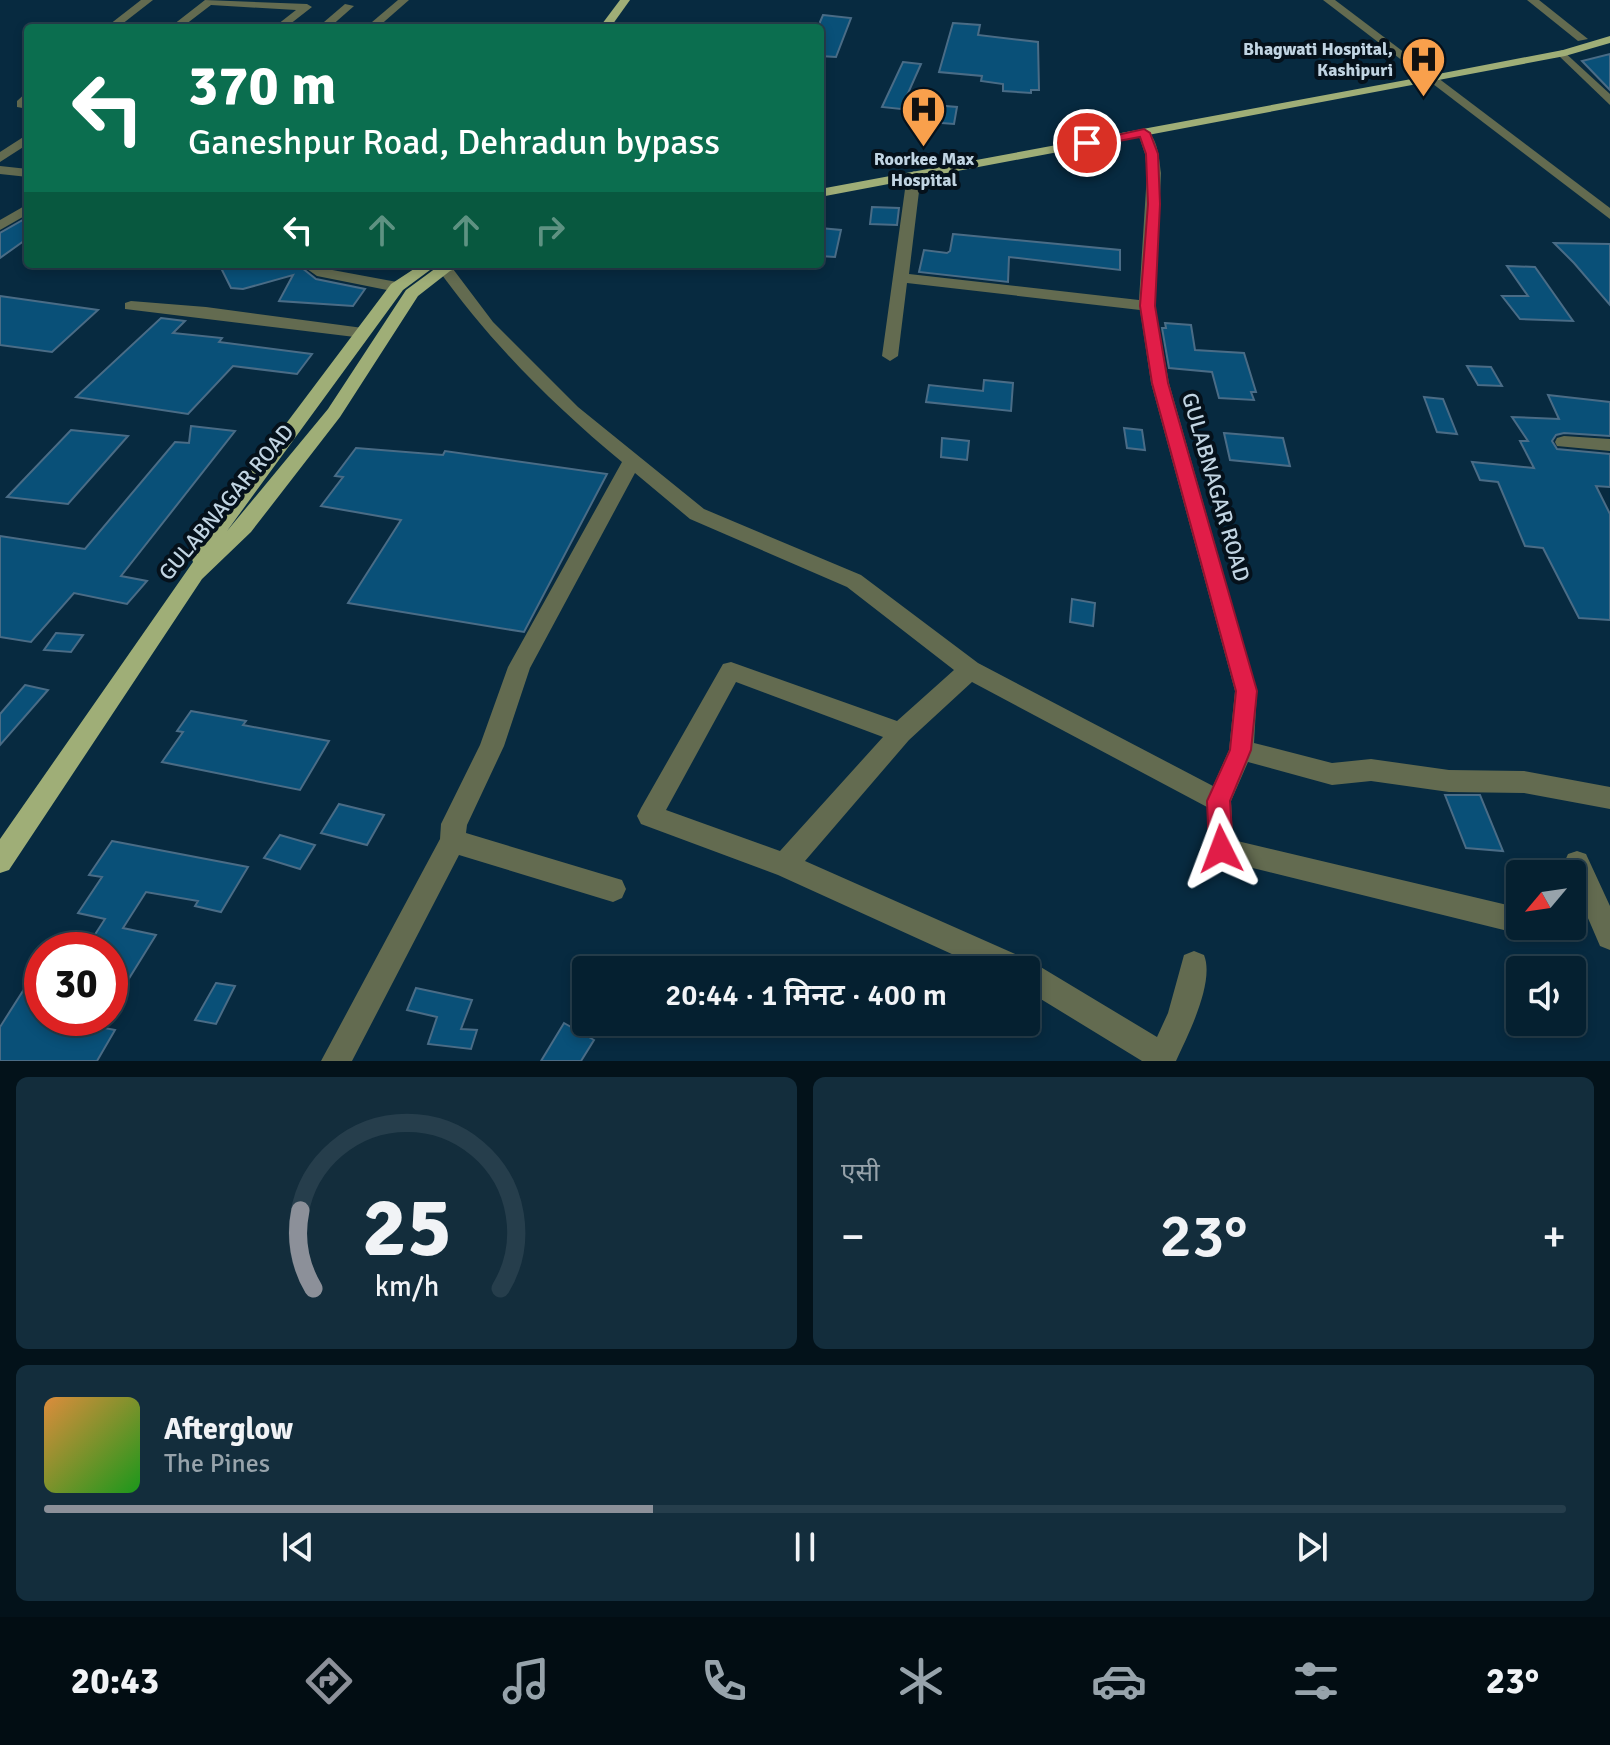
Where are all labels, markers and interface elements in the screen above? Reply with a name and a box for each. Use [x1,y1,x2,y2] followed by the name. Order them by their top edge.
[1400,35,1448,98] hospital icon: Bhagwati Hospital, Kashipuri
[1243,38,1393,81] place label: Bhagwati Hospital, Kashipuri
[188,51,336,120] text: 370 m
[56,56,160,160] icon: left
[900,85,948,148] hospital icon: Roorkee Max Hospital
[1053,109,1121,177] pin
[188,120,720,165] text: Ganeshpur Road, Dehradun bypass
[1065,121,1109,165] icon: arrive
[874,148,975,191] place label: Roorkee Max Hospital
[276,208,320,252] icon: left
[360,208,404,252] icon: ahead
[444,208,488,252] icon: ahead
[528,208,572,252] icon: right
[1176,389,1256,585] street label: GULABNAGAR ROAD
[153,418,299,586] street label: GULABNAGAR ROAD
[1179,807,1263,891] position arrow
[1506,860,1586,940] north arrow
[1506,860,1586,1036] map controls
[24,932,128,1036] speed limit sign: 30
[1506,956,1586,1036] button: sound
[665,977,947,1014] text: 20:44 · 1 मिनट · 400 m
[841,1157,880,1189] text: एसी
[362,1177,451,1279] text: 25
[1160,1200,1247,1274] text: 23°
[841,1210,865,1264] text: −
[1542,1210,1566,1264] text: +
[374,1269,439,1304] text: km/h
[164,1411,293,1448] text: Afterglow
[164,1448,270,1480] text: The Pines
[276,1525,320,1569] icon: previous
[783,1525,827,1569] icon: pause
[1290,1525,1334,1569] icon: next
[301,1653,357,1709] icon: directions
[498,1653,554,1709] icon: music
[696,1653,752,1709] icon: phone
[893,1653,949,1709] icon: climate
[1091,1653,1147,1709] icon: car
[1288,1653,1344,1709] icon: filters
[71,1659,159,1704] text: 20:43
[1486,1659,1539,1704] text: 23°

